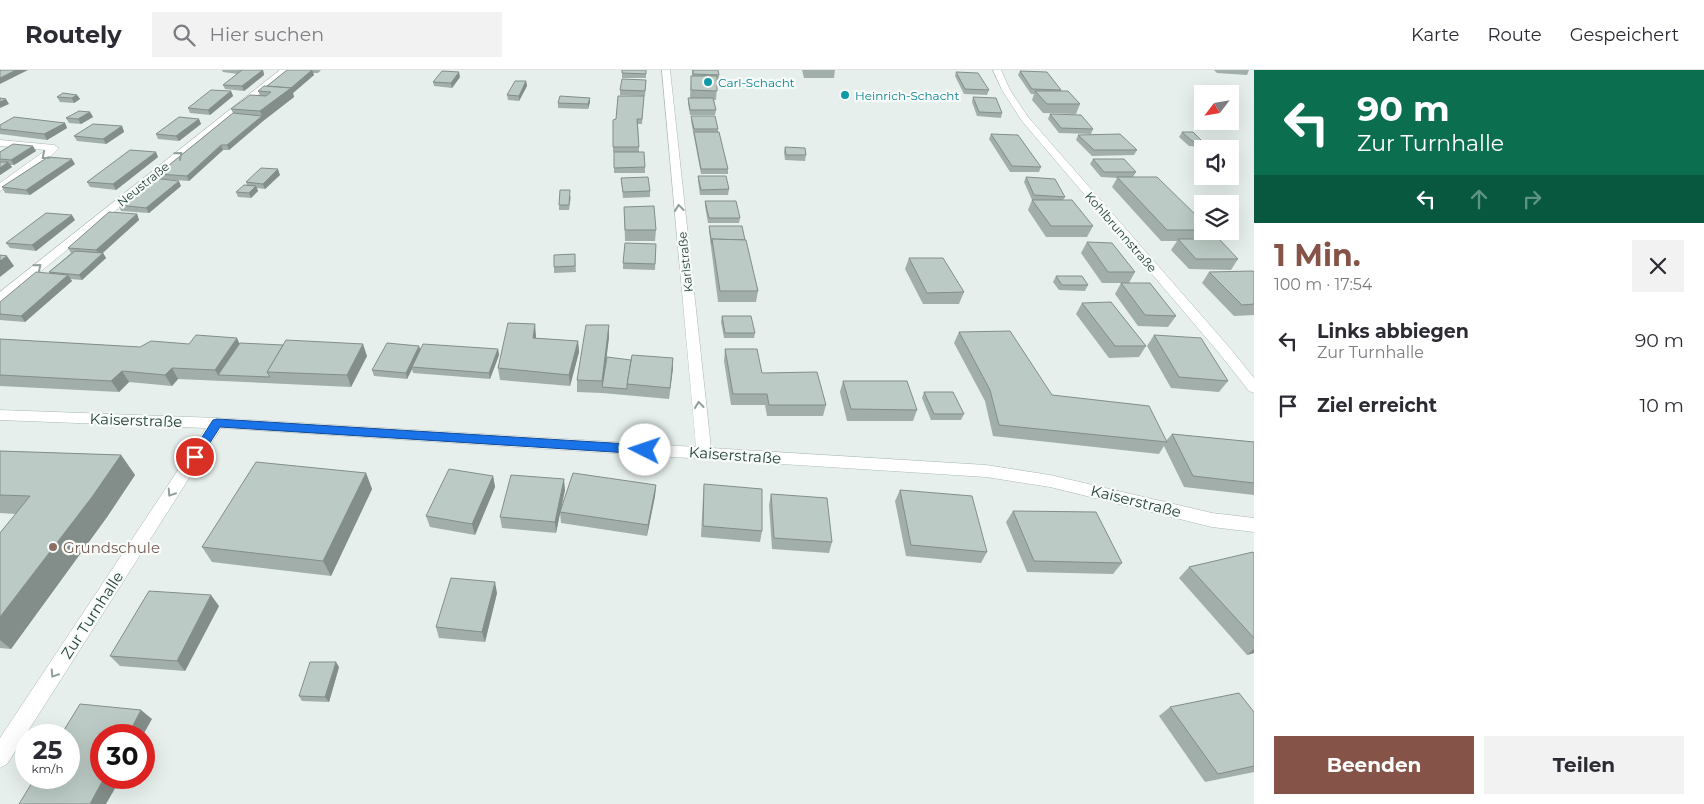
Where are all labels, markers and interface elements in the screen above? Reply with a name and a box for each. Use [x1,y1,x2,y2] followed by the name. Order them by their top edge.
[152,12,502,57] search box
[25,20,122,49] text: Routely
[170,21,198,49] icon: search
[210,23,324,46] text: Hier suchen
[1411,24,1459,46] text: Karte
[1487,24,1542,46] text: Route
[1570,24,1679,46] text: Gespeichert
[718,75,795,90] place label: Carl-Schacht
[702,76,714,88] marker: Carl-Schacht
[1194,85,1239,130] north arrow
[1194,85,1239,240] map controls
[1357,87,1450,130] text: 90 m
[855,88,959,103] place label: Heinrich-Schacht
[839,89,851,101] marker: Heinrich-Schacht
[1274,90,1339,155] icon: left
[1357,130,1504,157] text: Zur Turnhalle
[1194,140,1239,185] button: sound
[42,150,51,159] one-way arrow
[173,152,182,160] one-way arrow
[114,159,172,209] street label: Neustraße
[1412,185,1440,213] icon: left
[1465,185,1493,213] icon: ahead
[1518,185,1546,213] icon: right
[1082,189,1160,275] street label: Kohlbrunnstraße
[1194,195,1239,240] button: layers
[674,204,685,212] one-way arrow
[674,231,696,293] street label: Karlstraße
[1274,237,1361,274] text: 1 Min.
[1632,240,1684,292] button: close
[32,265,41,273] one-way arrow
[1274,275,1372,294] text: 100 m · 17:54
[1317,320,1469,343] text: Links abbiegen
[1274,327,1302,355] icon: left
[1635,329,1684,352] text: 90 m
[1317,343,1424,362] text: Zur Turnhalle
[1274,392,1302,420] icon: arrive
[1317,394,1437,417] text: Ziel erreicht
[1639,394,1684,417] text: 10 m
[694,400,705,408] one-way arrow
[89,409,183,431] street label: Kaiserstraße
[618,423,670,475] position arrow
[174,436,216,478] pin
[688,442,782,468] street label: Kaiserstraße
[181,443,209,471] icon: arrive
[1089,481,1183,521] street label: Kaiserstraße
[168,488,178,497] one-way arrow
[63,538,160,557] place label: Grundschule
[47,541,59,553] marker: Grundschule
[57,568,127,662] street label: Zur Turnhalle
[51,668,60,677] one-way arrow
[90,724,155,789] speed limit sign: 30
[33,735,62,765] text: 25
[1274,736,1474,794] button: Beenden
[1484,736,1684,794] button: Teilen
[31,761,64,776] text: km/h

